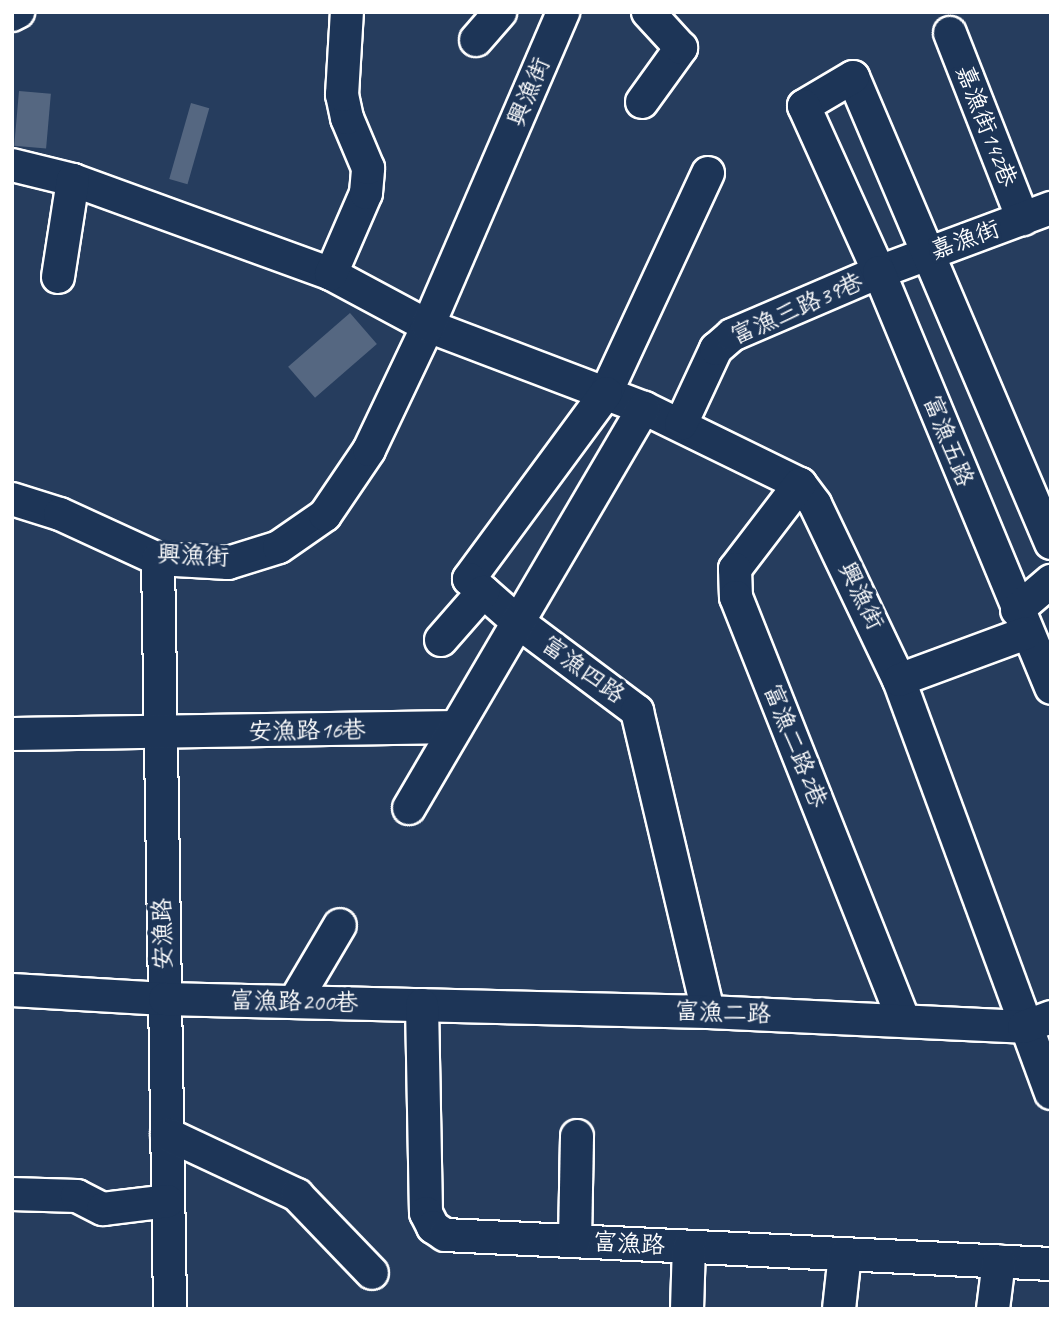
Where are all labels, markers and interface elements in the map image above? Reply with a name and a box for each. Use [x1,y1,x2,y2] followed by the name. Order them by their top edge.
[502,53,556,131] street label: 興漁街
[950,61,1022,191] street label: 嘉漁街142巷
[926,214,1004,266] street label: 嘉漁街
[726,267,868,351] street label: 富漁三路39巷
[917,391,979,491] street label: 富漁五路
[156,540,230,572] street label: 興漁街
[832,557,890,635] street label: 興漁街
[536,630,630,710] street label: 富漁四路
[757,680,833,812] street label: 富漁二路2巷
[248,716,366,746] street label: 安漁路16巷
[148,898,178,970] street label: 安漁路
[230,986,358,1018] street label: 富漁路200巷
[675,997,771,1029] street label: 富漁二路
[592,1228,666,1260] street label: 富漁路

